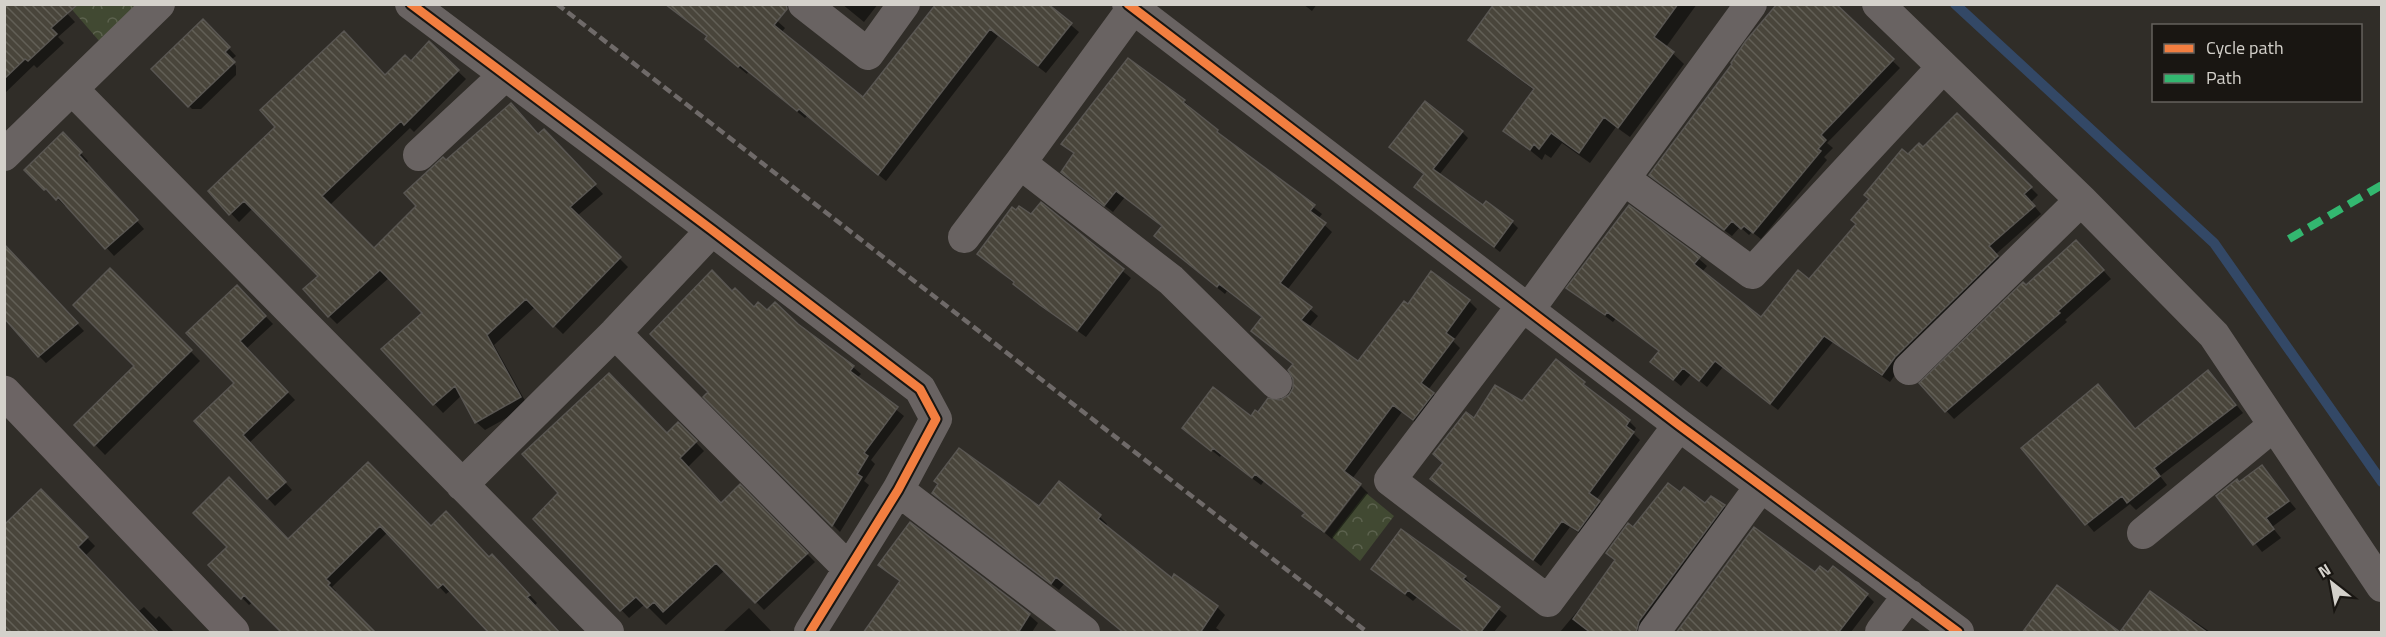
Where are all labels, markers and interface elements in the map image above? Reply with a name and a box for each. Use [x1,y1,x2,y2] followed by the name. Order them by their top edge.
[2152,24,2362,102] legend
[2206,34,2284,61] text: Cycle path
[2206,64,2242,91] text: Path
[2302,553,2362,613] north arrow
[2313,557,2335,583] text: N

